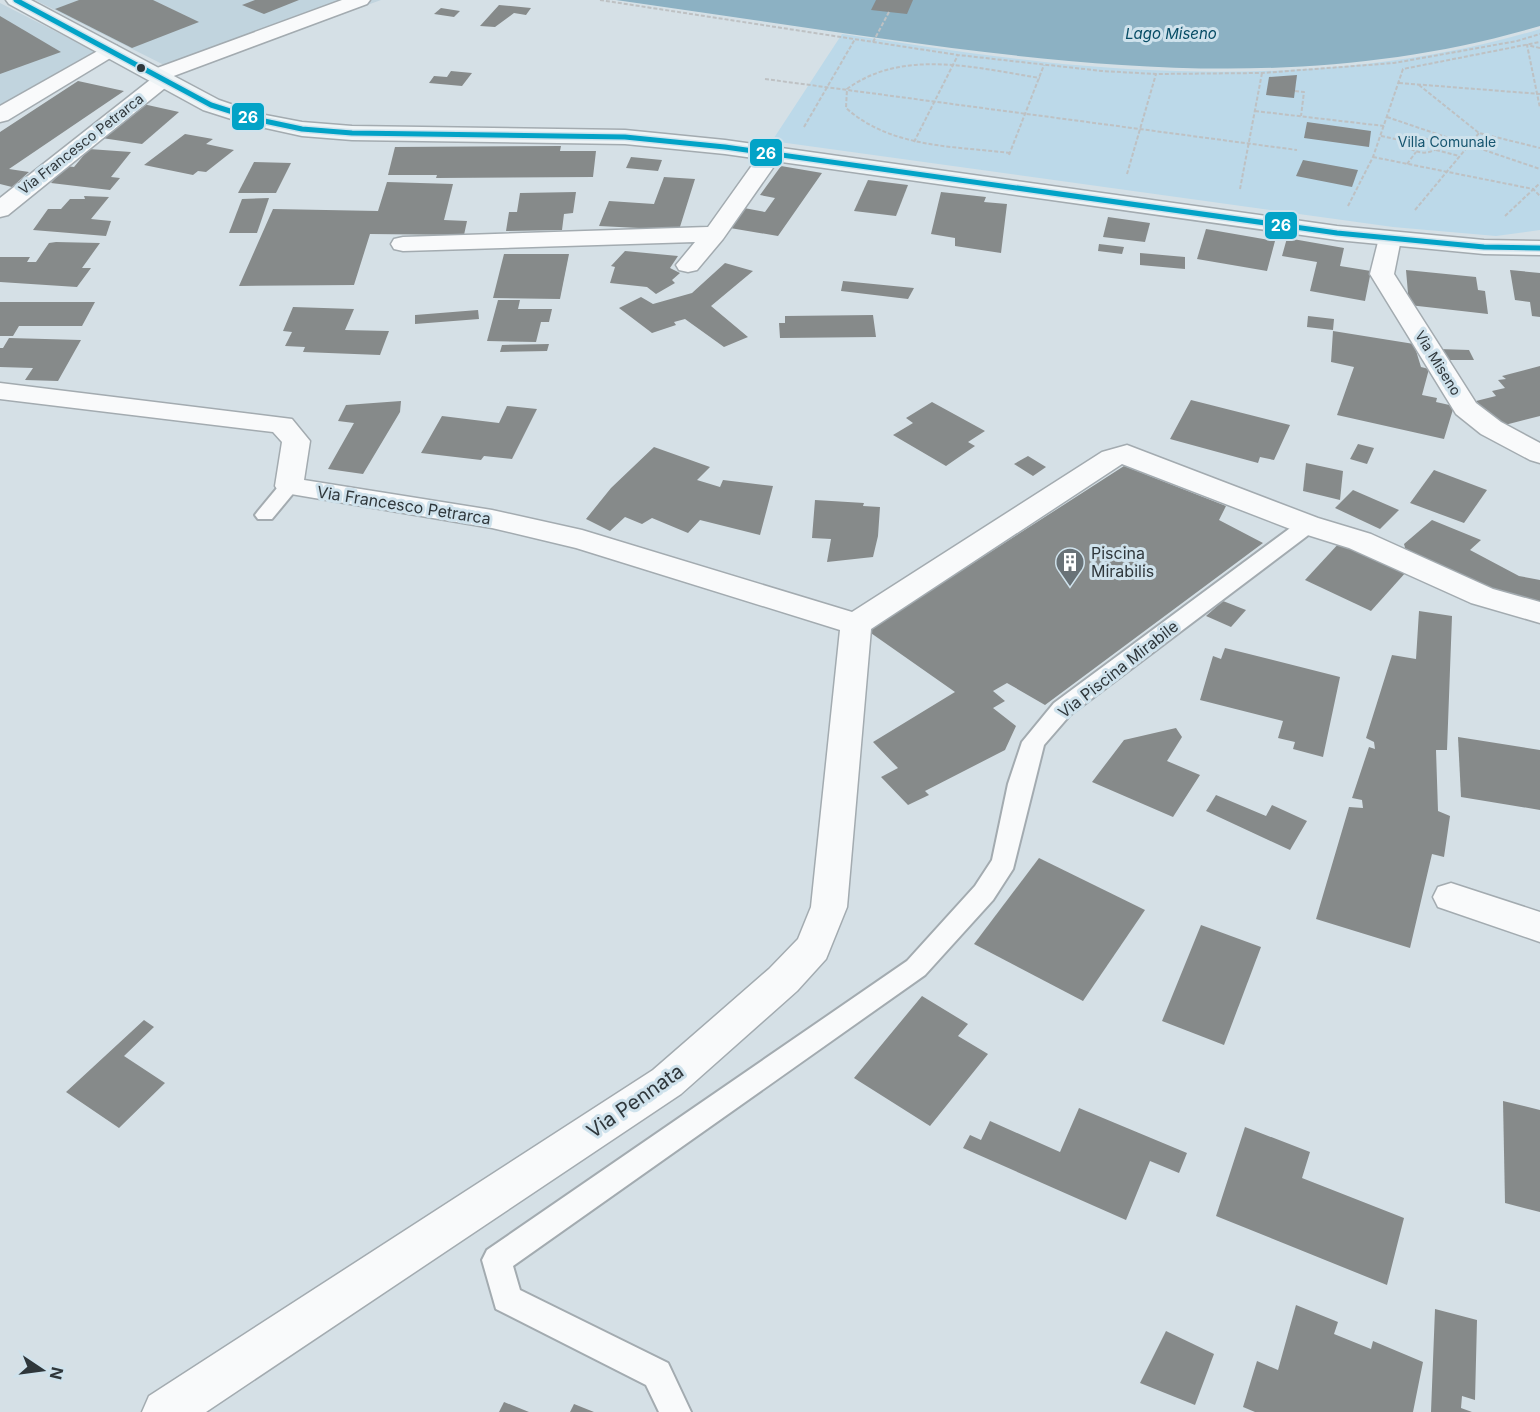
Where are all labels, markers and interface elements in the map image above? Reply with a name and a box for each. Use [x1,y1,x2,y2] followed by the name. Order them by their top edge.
[1125,24,1217,43] water label: Lago Miseno
[135,62,147,74] unlabelled marker
[15,90,147,198] street label: Via Francesco Petrarca
[231,102,265,131] line badge: 26
[238,107,258,127] text: 26
[1398,133,1496,150] park label: Villa Comunale
[749,138,783,167] line badge: 26
[756,143,776,163] text: 26
[1264,211,1298,240] line badge: 26
[1271,215,1291,235] text: 26
[1412,327,1465,398] street label: Via Miseno
[316,481,492,529] street label: Via Francesco Petrarca
[1091,543,1154,581] place label: Piscina Mirabilis
[1054,546,1086,588] building icon: Piscina Mirabilis
[1054,616,1182,722] street label: Via Piscina Mirabile
[582,1059,688,1143] street label: Via Pennata
[12,1340,72,1400] north arrow
[45,1365,68,1382] text: N

